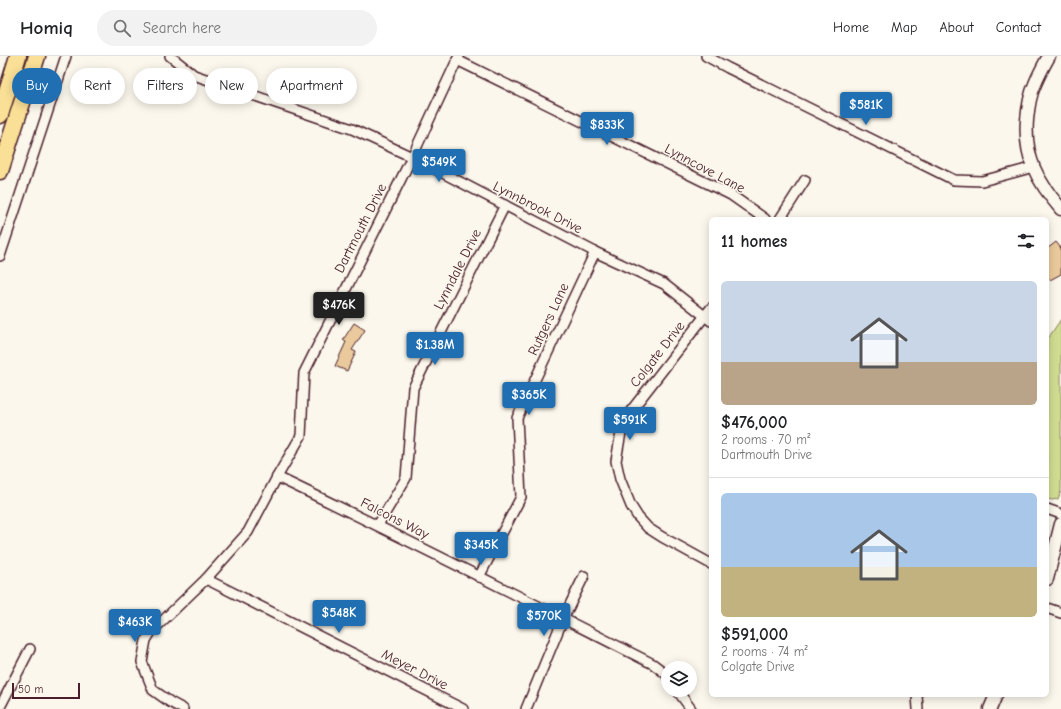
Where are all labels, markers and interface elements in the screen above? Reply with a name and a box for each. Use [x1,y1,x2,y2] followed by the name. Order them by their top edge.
[97,10,377,46] search box
[20,17,73,39] text: Homiq
[111,17,133,39] icon: search
[143,19,221,37] text: Search here
[833,19,869,36] text: Home
[891,19,917,36] text: Map
[939,19,974,36] text: About
[996,19,1041,36] text: Contact
[12,68,62,104] chip: Buy
[70,68,125,104] chip: Rent
[133,68,197,104] chip: Filters
[205,68,258,104] chip: New
[266,68,357,104] chip: Apartment
[838,92,894,126] pin: $581K
[849,97,883,112] text: $581K
[579,112,635,146] pin: $833K
[590,117,624,132] text: $833K
[662,140,748,197] street label: Lynncove Lane
[411,149,467,183] pin: $549K
[422,154,456,169] text: $549K
[490,178,585,237] street label: Lynnbrook Drive
[331,181,390,276] street label: Dartmouth Drive
[430,226,485,312] street label: Lynndale Drive
[1015,230,1037,252] icon: filters
[721,232,787,251] text: 11 homes
[524,280,573,358] street label: Rutgers Lane
[311,292,367,326] pin: $476K
[322,297,356,312] text: $476K
[843,307,915,379] icon: home
[626,318,688,391] street label: Colgate Drive
[402,332,468,366] pin: $1.38M
[416,337,454,352] text: $1.38M
[501,382,557,416] pin: $365K
[511,387,547,402] text: $365K
[602,407,658,441] pin: $591K
[613,412,647,427] text: $591K
[721,413,787,432] text: $476,000
[721,432,810,447] text: 2 rooms · 70 m²
[721,447,812,462] text: Dartmouth Drive
[358,494,433,543] street label: Falcons Way
[843,519,915,591] icon: home
[453,532,509,566] pin: $345K
[464,537,498,552] text: $345K
[311,600,367,634] pin: $548K
[516,603,572,637] pin: $570K
[322,605,356,620] text: $548K
[526,608,562,623] text: $570K
[107,609,163,643] pin: $463K
[118,614,152,629] text: $463K
[721,625,788,644] text: $591,000
[721,644,808,659] text: 2 rooms · 74 m²
[379,645,451,693] street label: Meyer Drive
[721,659,794,674] text: Colgate Drive
[661,661,697,697] map controls
[661,661,697,697] button: layers
[12,681,80,700] scale bar
[18,683,43,696] text: 50 m

